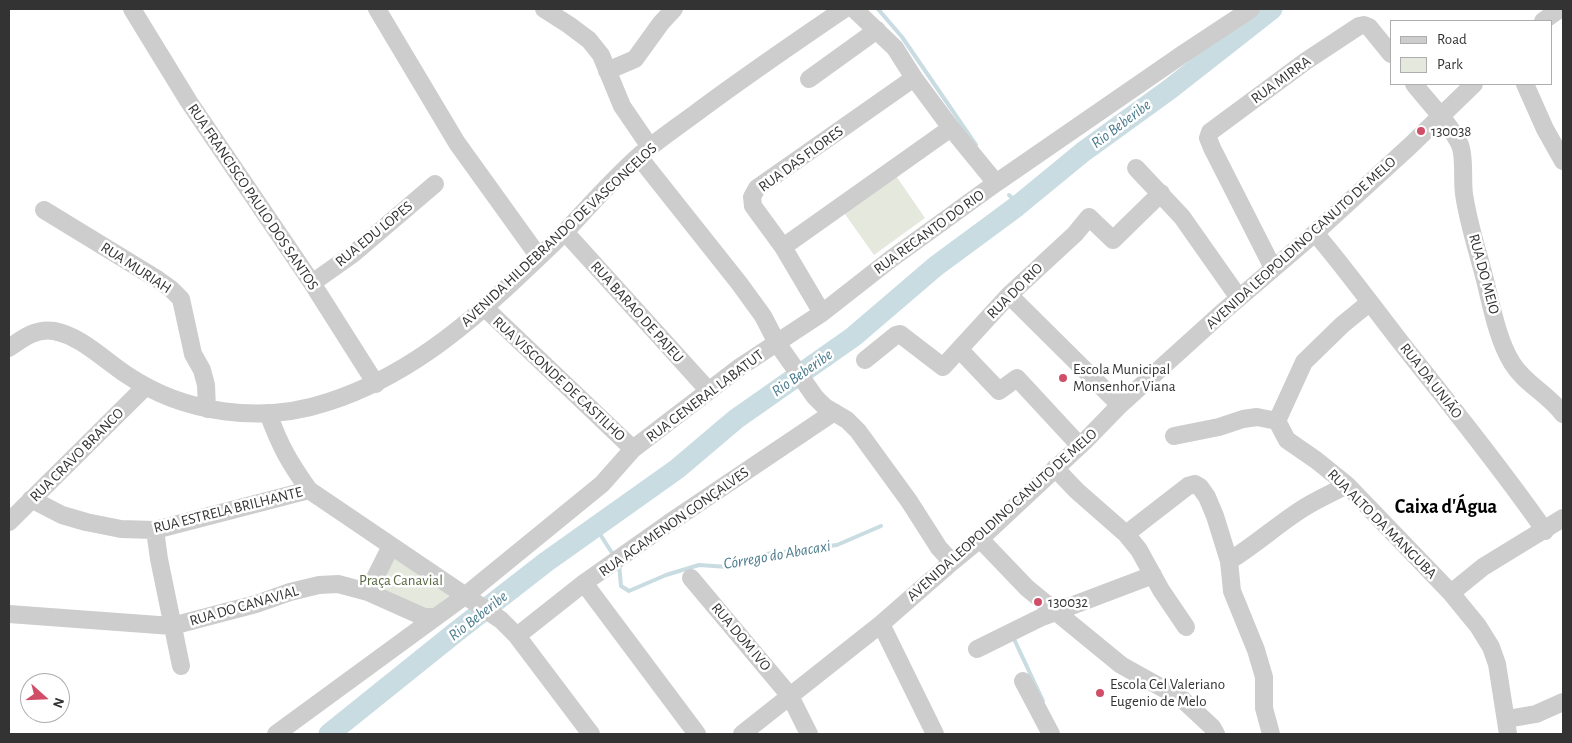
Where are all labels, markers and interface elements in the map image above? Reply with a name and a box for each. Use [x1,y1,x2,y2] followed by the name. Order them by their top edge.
[1390,20,1552,85] legend
[1437,32,1467,47] text: Road
[1248,52,1314,108] street label: RUA MIRRA
[1437,57,1463,72] text: Park
[1087,95,1155,153] water label: Rio Beberibe
[184,100,322,294] street label: RUA FRANCISCO PAULO DOS SANTOS
[755,122,847,196] street label: RUA DAS FLORES
[1431,122,1471,140] place label: 130038
[1415,125,1427,137] marker: 130038
[457,139,661,331] street label: AVENIDA HILDEBRANDO DE VASCONCELOS
[1202,153,1400,333] street label: AVENIDA LEOPOLDINO CANUTO DE MELO
[870,186,988,278] street label: RUA RECANTO DO RIO
[332,197,416,271] street label: RUA EDU LOPES
[1465,232,1503,316] street label: RUA DO MEIO
[97,238,175,298] street label: RUA MURIAH
[587,258,687,366] street label: RUA BARAO DE PAJEU
[983,259,1047,323] street label: RUA DO RIO
[489,313,629,445] street label: RUA VISCONDE DE CASTILHO
[1396,340,1466,422] street label: RUA DA UNIÃO
[768,345,836,401] water label: Rio Beberibe
[643,346,767,446] street label: RUA GENERAL LABATUT
[1073,360,1176,395] place label: Escola Municipal Monsenhor Viana
[1057,372,1069,384] marker: Escola Municipal Monsenhor Viana
[26,404,128,506] street label: RUA CRAVO BRANCO
[903,425,1101,605] street label: AVENIDA LEOPOLDINO CANUTO DE MELO
[596,463,752,581] street label: RUA AGAMENON GONÇALVES
[1323,465,1441,583] street label: RUA ALTO DA MANGUBA
[152,483,304,537] street label: RUA ESTRELA BRILHANTE
[1395,495,1497,519] district label: Caixa d'Água
[722,536,832,574] water label: Córrego do Abacaxi
[359,571,443,589] park label: Praça Canavial
[187,582,301,630] street label: RUA DO CANAVIAL
[445,587,511,645] water label: Rio Beberibe
[1048,593,1088,611] place label: 130032
[1032,596,1044,608] marker: 130032
[707,599,775,675] street label: RUA DOM IVO
[20,673,70,723] north arrow
[1110,675,1225,710] place label: Escola Cel Valeriano Eugenio de Melo
[1094,687,1106,699] marker: Escola Cel Valeriano Eugenio de Melo
[50,696,66,710] text: N

